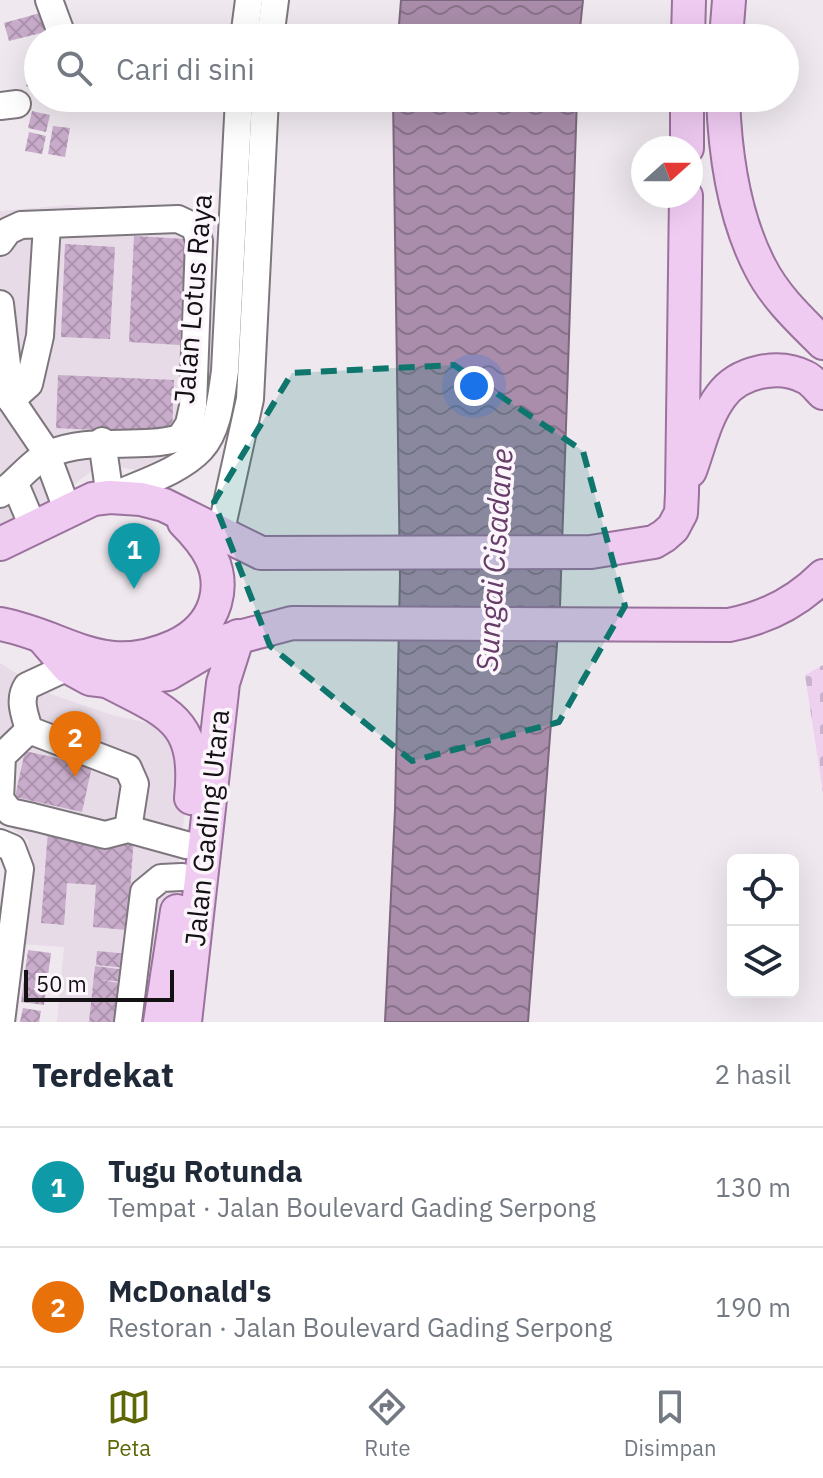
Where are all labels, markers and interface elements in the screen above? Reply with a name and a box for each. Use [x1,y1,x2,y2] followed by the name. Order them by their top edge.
[24,24,799,112] search box
[52,46,96,90] icon: search
[116,49,255,88] text: Cari di sini
[631,136,703,208] north arrow
[165,192,220,406] street label: Jalan Lotus Raya
[454,366,494,406] your location
[466,447,521,673] water label: Sungai Cisadane
[108,523,160,589] pin: 1
[176,708,237,948] street label: Jalan Gading Utara
[49,711,101,777] pin: 2
[727,854,799,998] map controls
[727,854,799,926] button: locate
[727,926,799,998] button: layers
[24,966,174,1002] scale bar
[36,969,87,998] text: 50 m
[32,1052,174,1096] text: Terdekat
[714,1057,791,1091] text: 2 hasil
[108,1151,303,1190] text: Tugu Rotunda
[50,1170,66,1204] text: 1
[715,1170,791,1204] text: 130 m
[108,1190,596,1224] text: Tempat · Jalan Boulevard Gading Serpong
[108,1271,271,1310] text: McDonald's
[50,1290,66,1324] text: 2
[715,1290,791,1324] text: 190 m
[108,1310,612,1344] text: Restoran · Jalan Boulevard Gading Serpong
[107,1385,151,1462] tab: Peta
[364,1385,411,1462] tab: Rute
[624,1385,716,1462] tab: Disimpan

